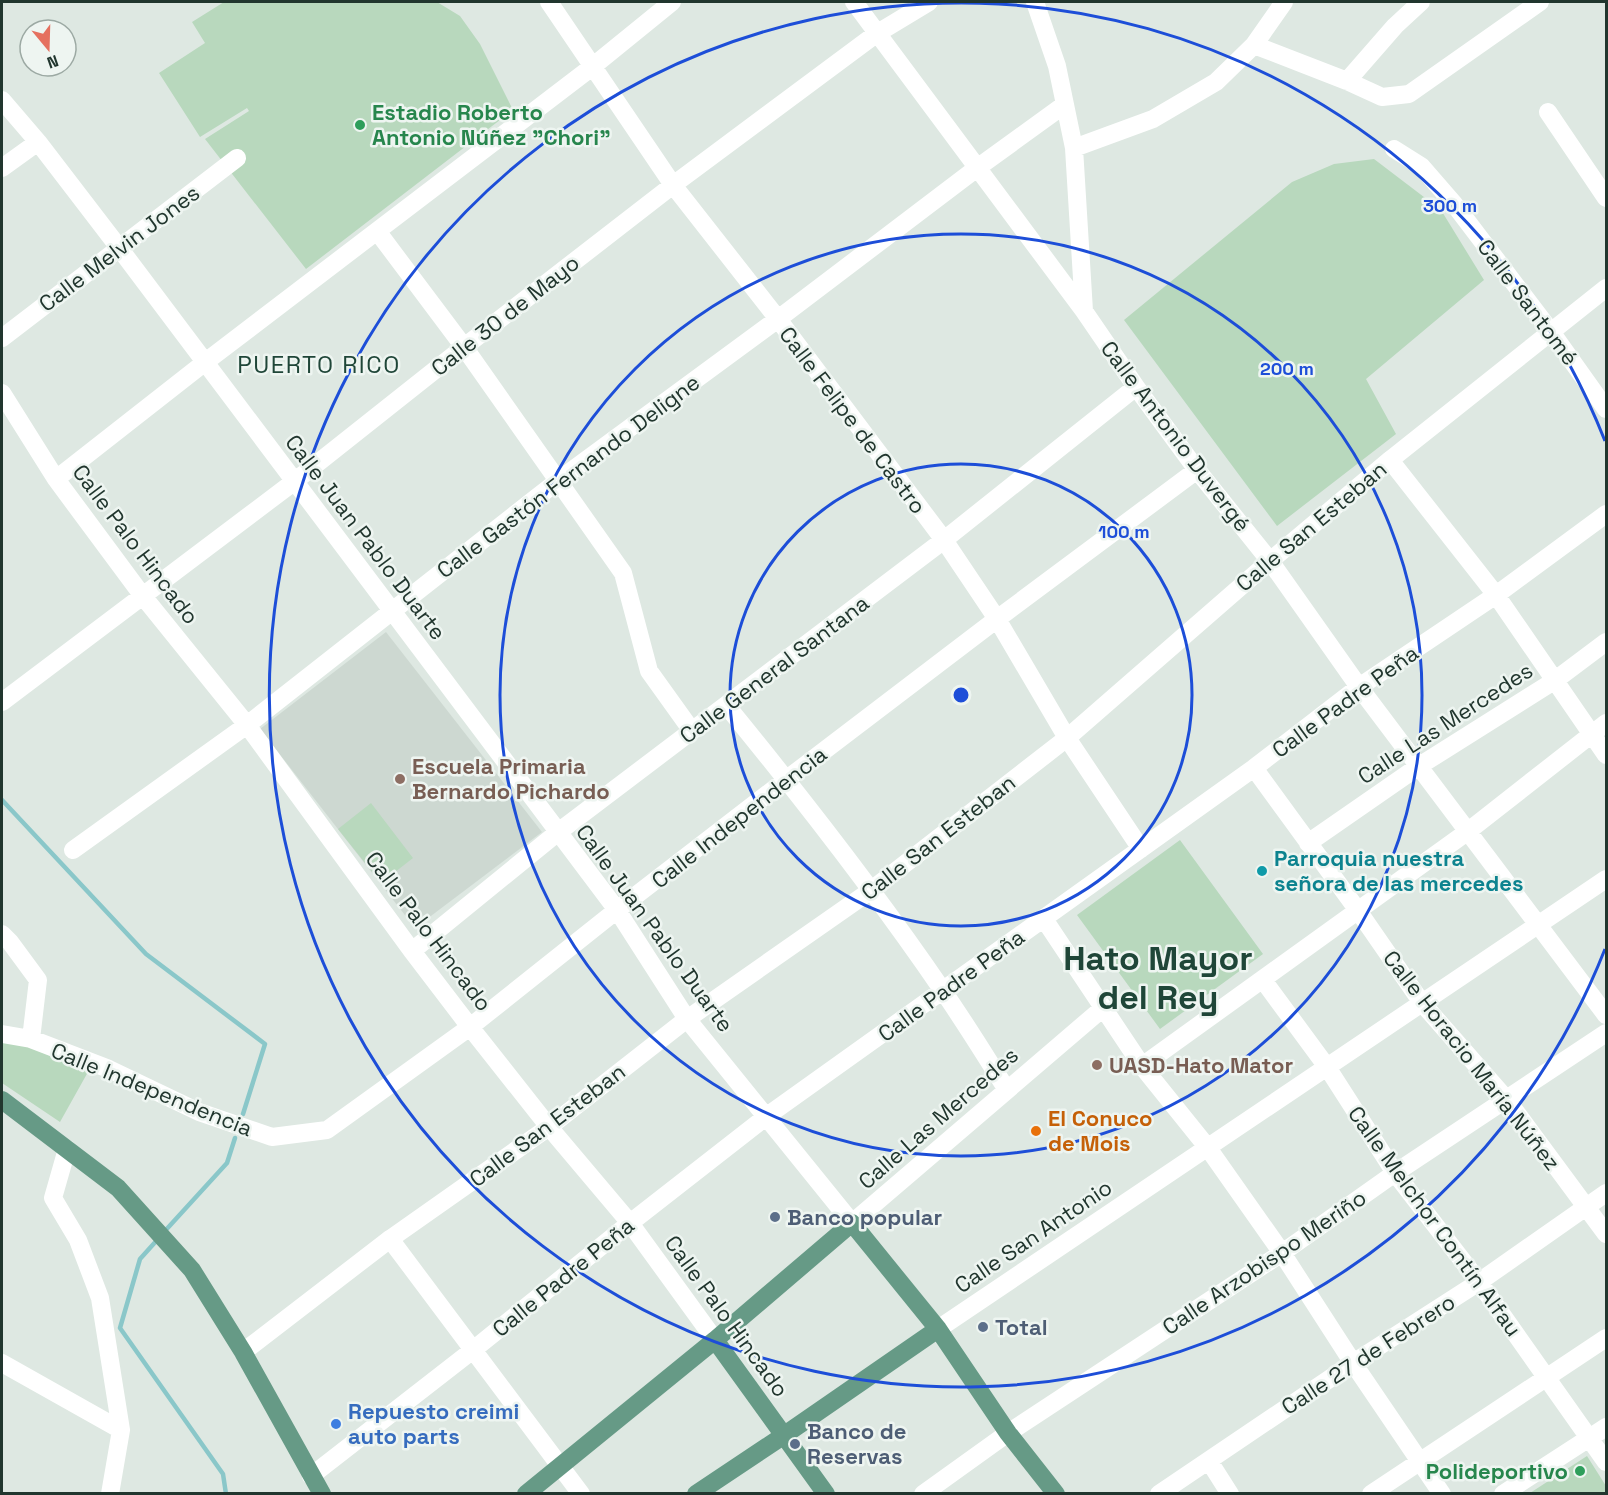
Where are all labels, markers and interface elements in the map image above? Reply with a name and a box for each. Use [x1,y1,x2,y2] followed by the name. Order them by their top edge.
[18,18,78,78] north arrow
[44,50,61,73] text: N
[372,98,610,151] place label: Estadio Roberto Antonio Núñez "Chori"
[353,118,367,132] marker: Estadio Roberto Antonio Núñez "Chori"
[33,178,205,318] street label: Calle Melvin Jones
[1423,194,1477,217] text: 300 m
[1471,233,1585,371] street label: Calle Santomé
[425,248,585,382] street label: Calle 30 de Mayo
[773,321,933,519] street label: Calle Felipe de Castro
[1095,335,1257,537] street label: Calle Antonio Duvergé
[237,349,401,380] district label: PUERTO RICO
[1260,357,1314,380] text: 200 m
[431,368,705,584] street label: Calle Gastón Fernando Deligne
[280,429,452,645] street label: Calle Juan Pablo Duarte
[1230,455,1392,597] street label: Calle San Esteban
[67,458,205,630] street label: Calle Palo Hincado
[1098,520,1150,543] text: 100 m
[674,588,875,749] street label: Calle General Santana
[1266,638,1424,764] street label: Calle Padre Peña
[1352,656,1538,790] street label: Calle Las Mercedes
[951,685,971,705] centre of rings
[646,740,833,894] street label: Calle Independencia
[412,752,610,805] place label: Escuela Primaria Bernardo Pichardo
[855,768,1021,906] street label: Calle San Esteban
[393,772,407,786] marker: Escuela Primaria Bernardo Pichardo
[570,819,740,1037] street label: Calle Juan Pablo Duarte
[1274,844,1524,897] place label: Parroquia nuestra señora de las mercedes
[360,845,498,1017] street label: Calle Palo Hincado
[1255,864,1269,878] marker: Parroquia nuestra señora de las mercedes
[872,922,1030,1048] street label: Calle Padre Peña
[1063,937,1253,1019] district label: Hato Mayor del Rey
[1377,944,1567,1176] street label: Calle Horacio María Núñez
[47,1036,257,1142] street label: Calle Independencia
[852,1041,1024,1195] street label: Calle Las Mercedes
[1109,1051,1293,1079] place label: UASD-Hato Mator
[463,1057,631,1193] street label: Calle San Esteban
[1090,1058,1104,1072] marker: UASD-Hato Mator
[1342,1100,1528,1342] street label: Calle Melchor Contín Alfau
[1048,1104,1153,1157] place label: El Conuco de Mois
[1029,1124,1043,1138] marker: El Conuco de Mois
[949,1173,1117,1299] street label: Calle San Antonio
[1157,1183,1371,1341] street label: Calle Arzobispo Meriño
[787,1203,942,1231] place label: Banco popular
[768,1210,782,1224] marker: Banco popular
[486,1211,640,1343] street label: Calle Padre Peña
[659,1230,795,1402] street label: Calle Palo Hincado
[1276,1287,1460,1421] street label: Calle 27 de Febrero
[995,1313,1048,1341] place label: Total
[976,1320,990,1334] marker: Total
[348,1397,519,1450] place label: Repuesto creimi auto parts
[329,1417,343,1431] marker: Repuesto creimi auto parts
[807,1417,907,1470] place label: Banco de Reservas
[788,1437,802,1451] marker: Banco de Reservas
[1426,1457,1568,1485] place label: Polideportivo
[1573,1464,1587,1478] marker: Polideportivo

